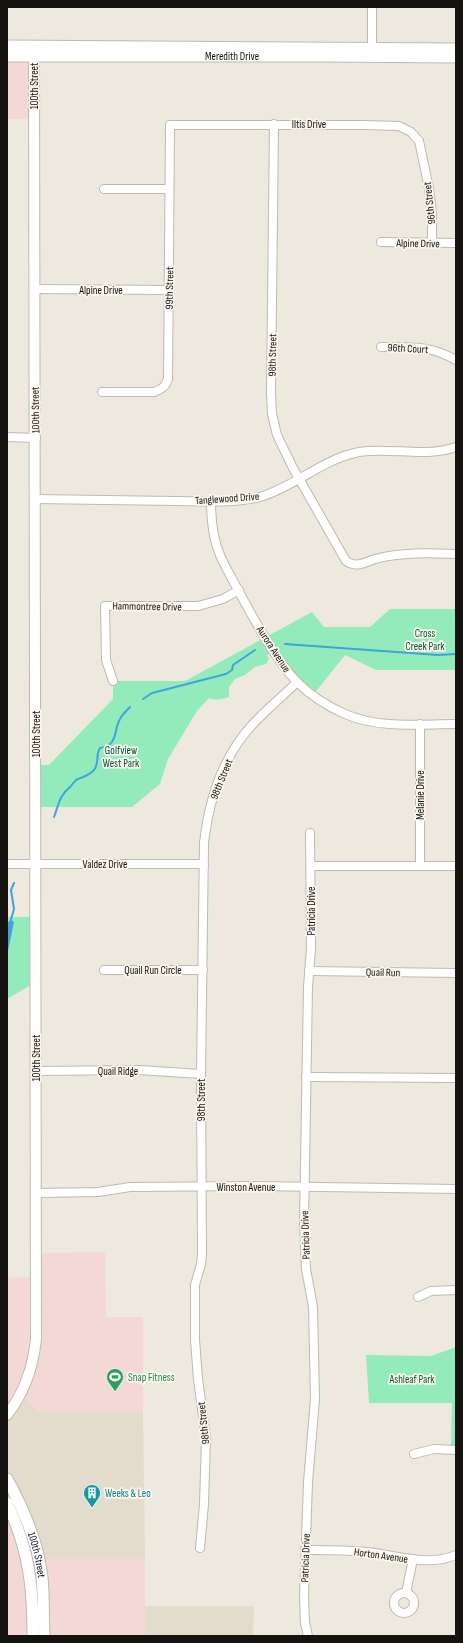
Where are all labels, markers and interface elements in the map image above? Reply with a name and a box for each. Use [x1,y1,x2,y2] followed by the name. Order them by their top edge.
[205,50,259,63] street label: Meredith Drive
[28,62,41,109] street label: 100th Street
[292,118,326,131] street label: Iltis Drive
[421,180,438,225] street label: 96th Street
[395,237,440,250] street label: Alpine Drive
[163,266,176,310] street label: 99th Street
[78,284,123,297] street label: Alpine Drive
[266,333,279,376] street label: 98th Street
[387,341,429,356] street label: 96th Court
[29,386,42,433] street label: 100th Street
[195,490,260,507] street label: Tanglewood Drive
[112,599,182,614] street label: Hammontree Drive
[253,623,293,675] street label: Aurora Avenue
[405,627,445,653] park label: Cross Creek Park
[30,710,43,757] street label: 100th Street
[103,744,140,770] park label: Golfview West Park
[207,756,236,801] street label: 98th Street
[414,770,427,820] street label: Melanie Drive
[83,858,127,871] street label: Valdez Drive
[305,887,318,935] street label: Patricia Drive
[124,964,182,977] street label: Quail Run Circle
[366,966,401,979] street label: Quail Run
[30,1034,43,1081] street label: 100th Street
[98,1065,138,1078] street label: Quail Ridge
[195,1078,208,1121] street label: 98th Street
[216,1181,276,1194] street label: Winston Avenue
[298,1210,313,1260] street label: Patricia Drive
[105,1367,125,1392] sports icon: Snap Fitness
[128,1371,175,1384] place label: Snap Fitness
[388,1373,435,1386] park label: Ashleaf Park
[195,1400,212,1445] street label: 98th Street
[82,1483,102,1508] building icon: Weeks & Leo
[105,1487,151,1500] place label: Weeks & Leo
[25,1530,48,1579] street label: 100th Street
[298,1533,313,1583] street label: Patricia Drive
[353,1545,409,1566] street label: Horton Avenue

